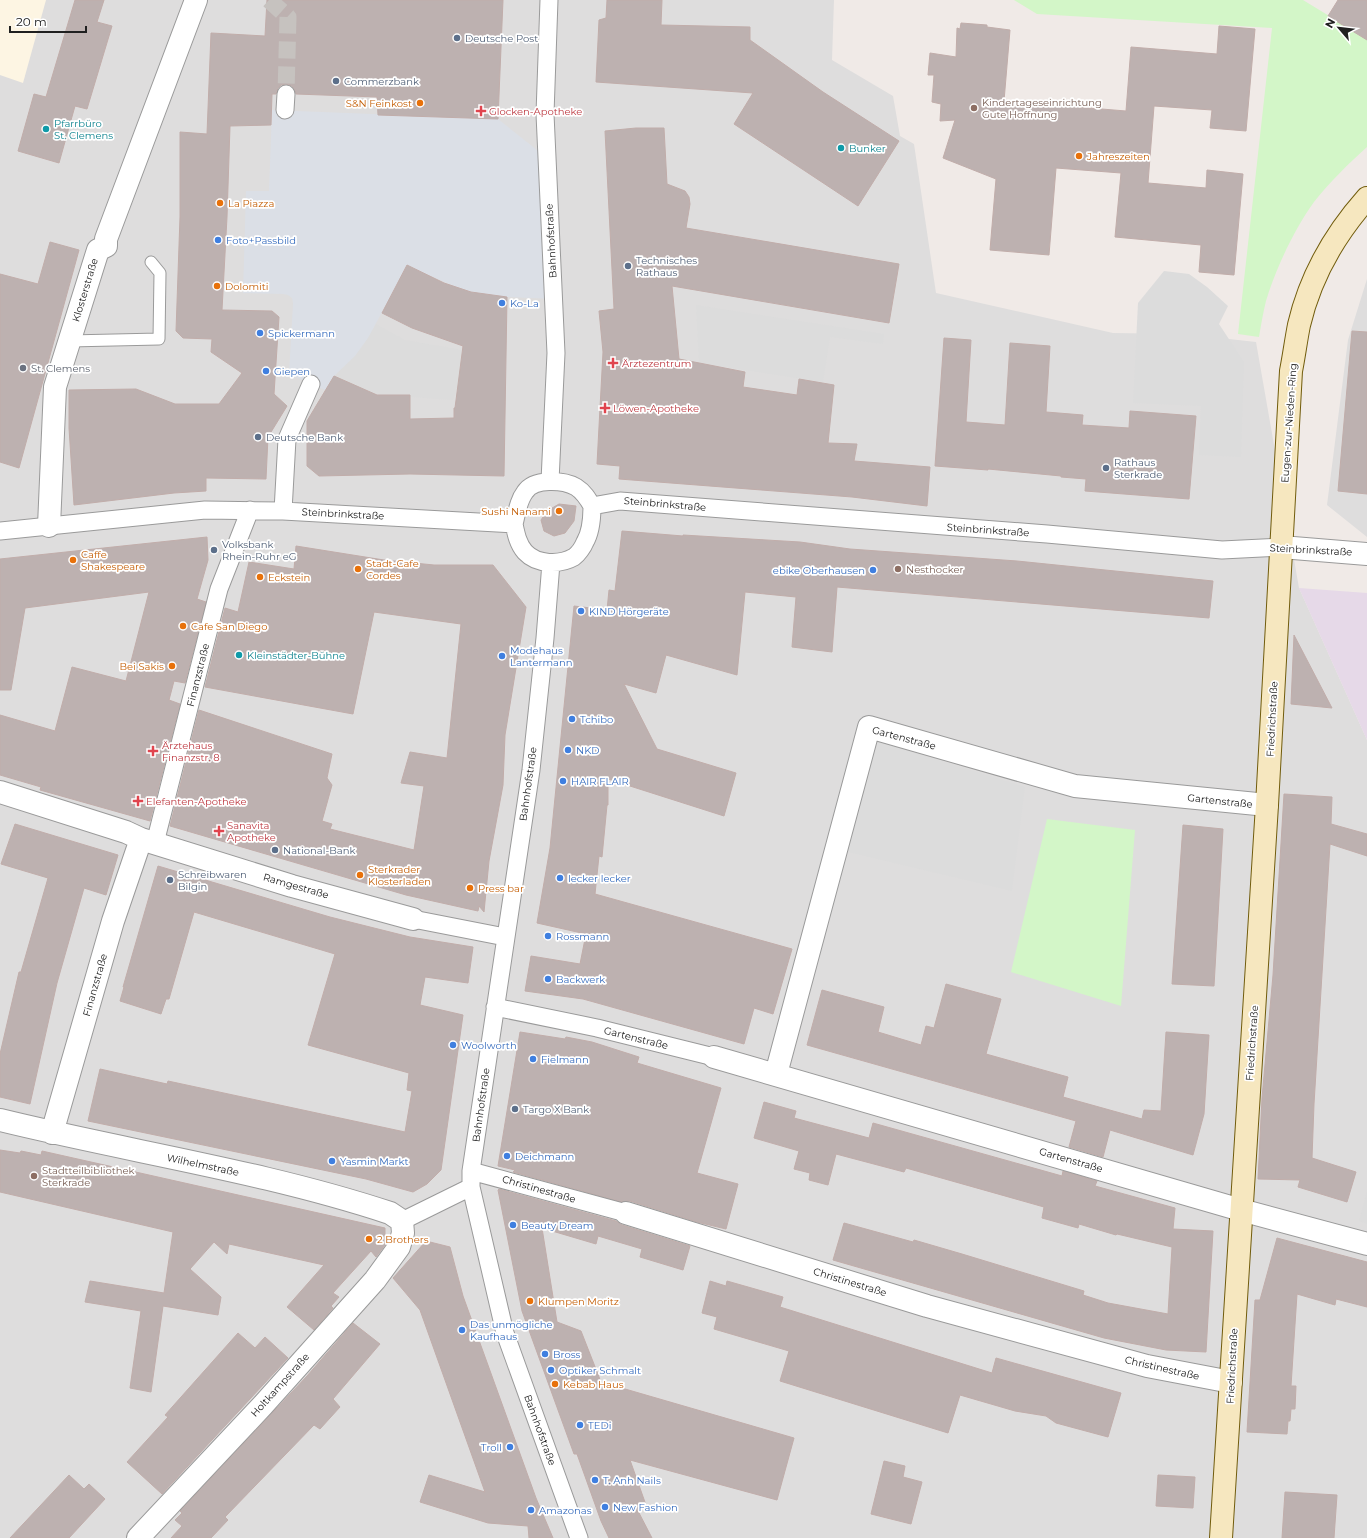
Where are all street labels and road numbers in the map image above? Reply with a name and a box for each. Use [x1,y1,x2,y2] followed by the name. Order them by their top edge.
[543,203,559,279] street label: Bahnhofstraße
[69,257,101,323] street label: Klosterstraße
[1278,363,1300,483] street label: Eugen-zur-Nieden-Ring
[623,494,707,514] street label: Steinbrinkstraße
[301,505,385,523] street label: Steinbrinkstraße
[946,521,1030,539] street label: Steinbrinkstraße
[1269,541,1353,559] street label: Steinbrinkstraße
[184,642,212,708] street label: Finanzstraße
[1264,681,1280,757] street label: Friedrichstraße
[871,723,937,753] street label: Gartenstraße
[516,746,540,822] street label: Bahnhofstraße
[1187,791,1253,811] street label: Gartenstraße
[262,870,330,902] street label: Ramgestraße
[80,952,110,1018] street label: Finanzstraße
[1243,1005,1261,1081] street label: Friedrichstraße
[603,1024,669,1052] street label: Gartenstraße
[469,1067,493,1143] street label: Bahnhofstraße
[1038,1145,1104,1175] street label: Gartenstraße
[166,1151,240,1179] street label: Wilhelmstraße
[501,1172,577,1206] street label: Christinestraße
[812,1265,888,1299] street label: Christinestraße
[1224,1328,1240,1404] street label: Friedrichstraße
[248,1350,312,1420] street label: Holtkampstraße
[1123,1353,1201,1383] street label: Christinestraße
[521,1393,559,1467] street label: Bahnhofstraße

